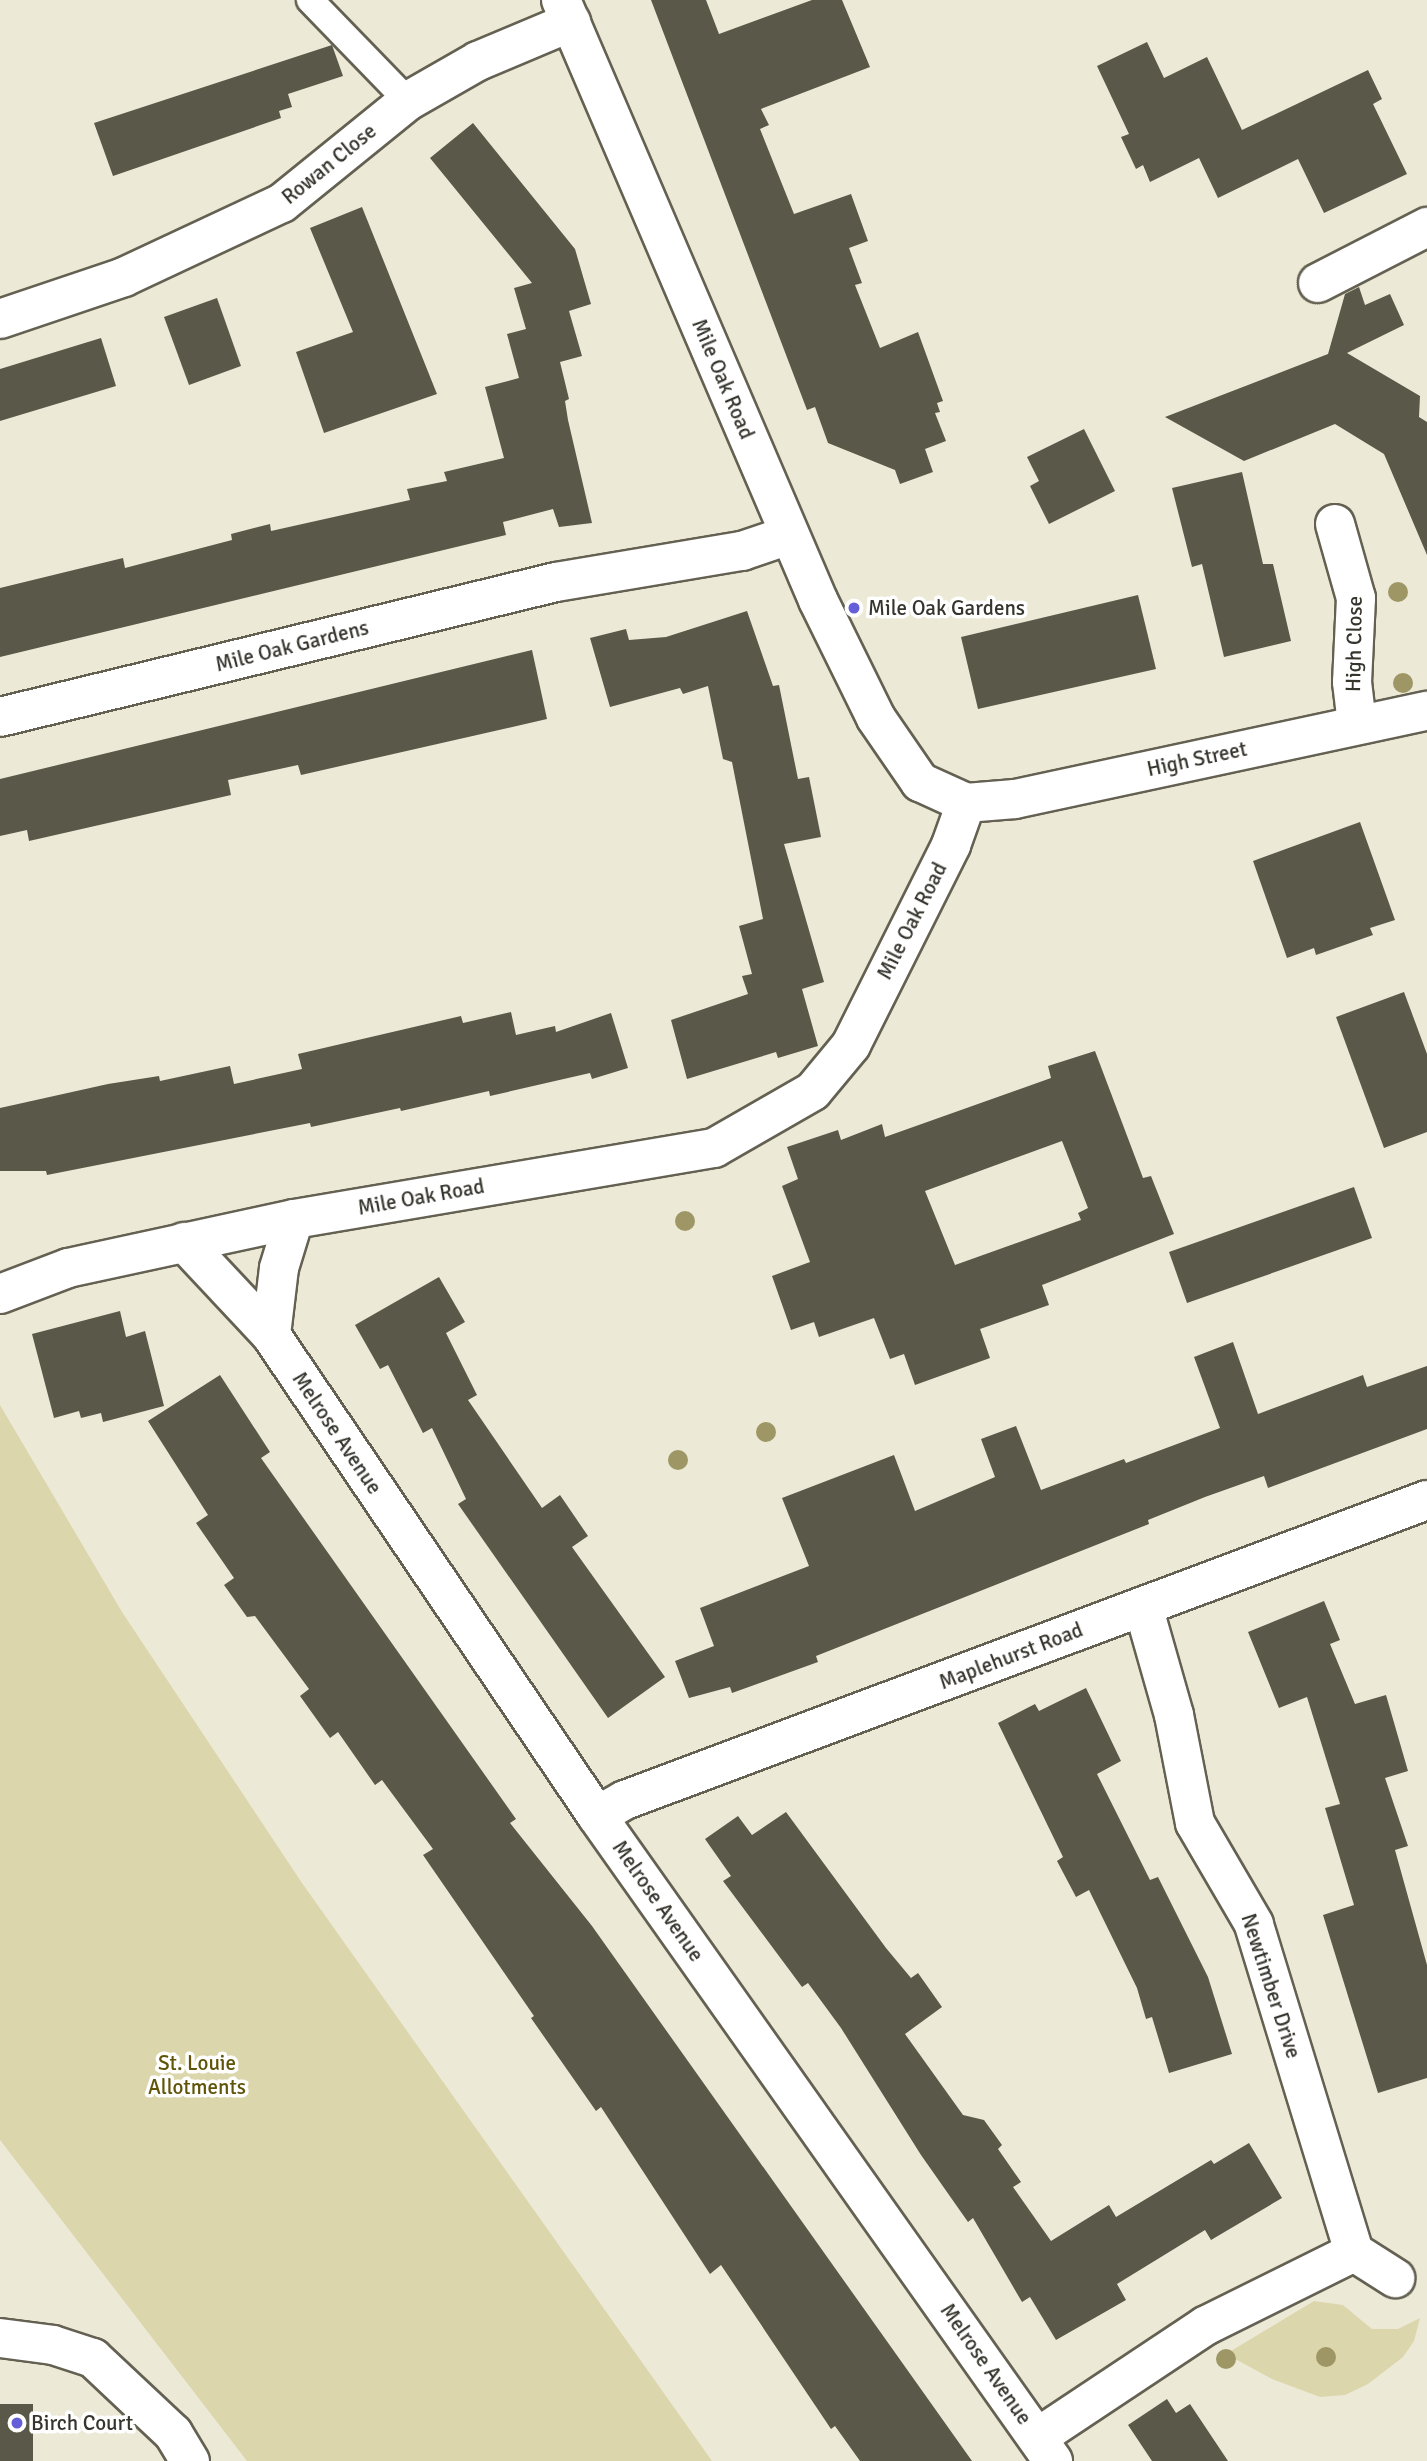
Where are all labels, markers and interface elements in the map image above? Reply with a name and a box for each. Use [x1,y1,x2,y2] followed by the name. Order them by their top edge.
[277,118,381,210] street label: Rowan Close
[686,315,760,443] street label: Mile Oak Road
[868,595,1025,621] place label: Mile Oak Gardens
[1341,596,1367,692] street label: High Close
[846,600,862,616] marker: Mile Oak Gardens
[213,615,371,677] street label: Mile Oak Gardens
[1145,736,1249,782] street label: High Street
[872,858,952,984] street label: Mile Oak Road
[356,1173,486,1221] street label: Mile Oak Road
[287,1367,387,1499] street label: Melrose Avenue
[936,1617,1086,1695] street label: Maplehurst Road
[607,1836,709,1966] street label: Melrose Avenue
[1236,1910,1306,2062] street label: Newtimber Drive
[148,2050,246,2100] park label: St. Louie Allotments
[935,2299,1037,2429] street label: Melrose Avenue
[31,2410,133,2436] place label: Birch Court
[9,2415,25,2431] marker: Birch Court

